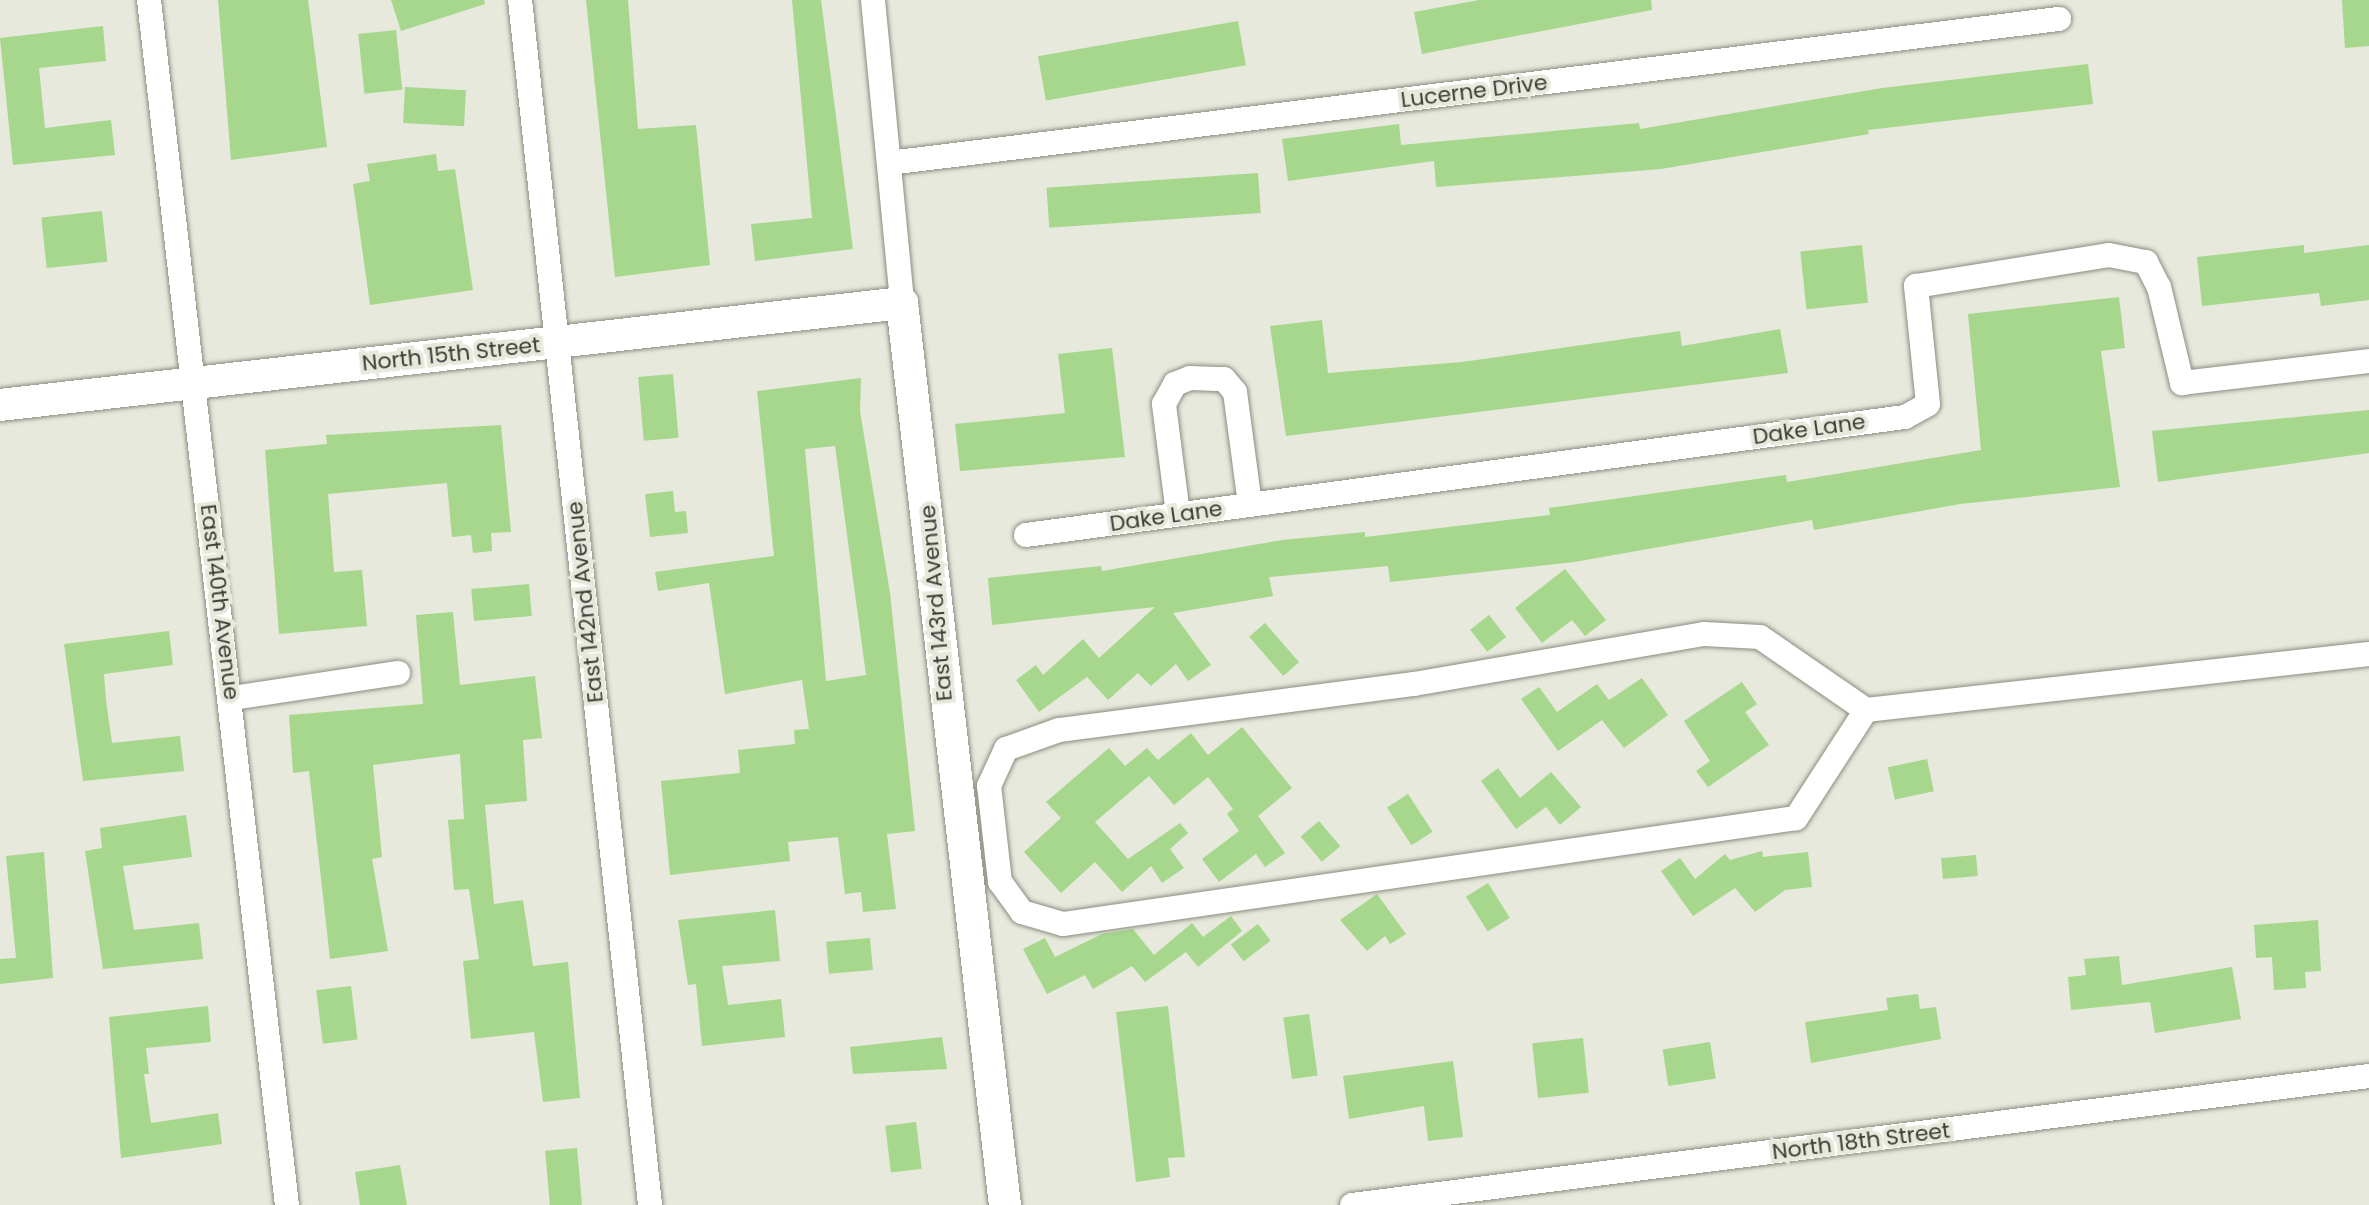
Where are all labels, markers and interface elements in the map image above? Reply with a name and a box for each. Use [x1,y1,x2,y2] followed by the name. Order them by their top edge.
[1399,69,1549,113] street label: Lucerne Drive
[361,332,541,376] street label: North 15th Street
[1751,408,1867,450] street label: Dake Lane
[1108,495,1224,537] street label: Dake Lane
[561,500,609,704] street label: East 142nd Avenue
[195,503,245,701] street label: East 140th Avenue
[914,504,958,702] street label: East 143rd Avenue
[1771,1117,1951,1165] street label: North 18th Street

